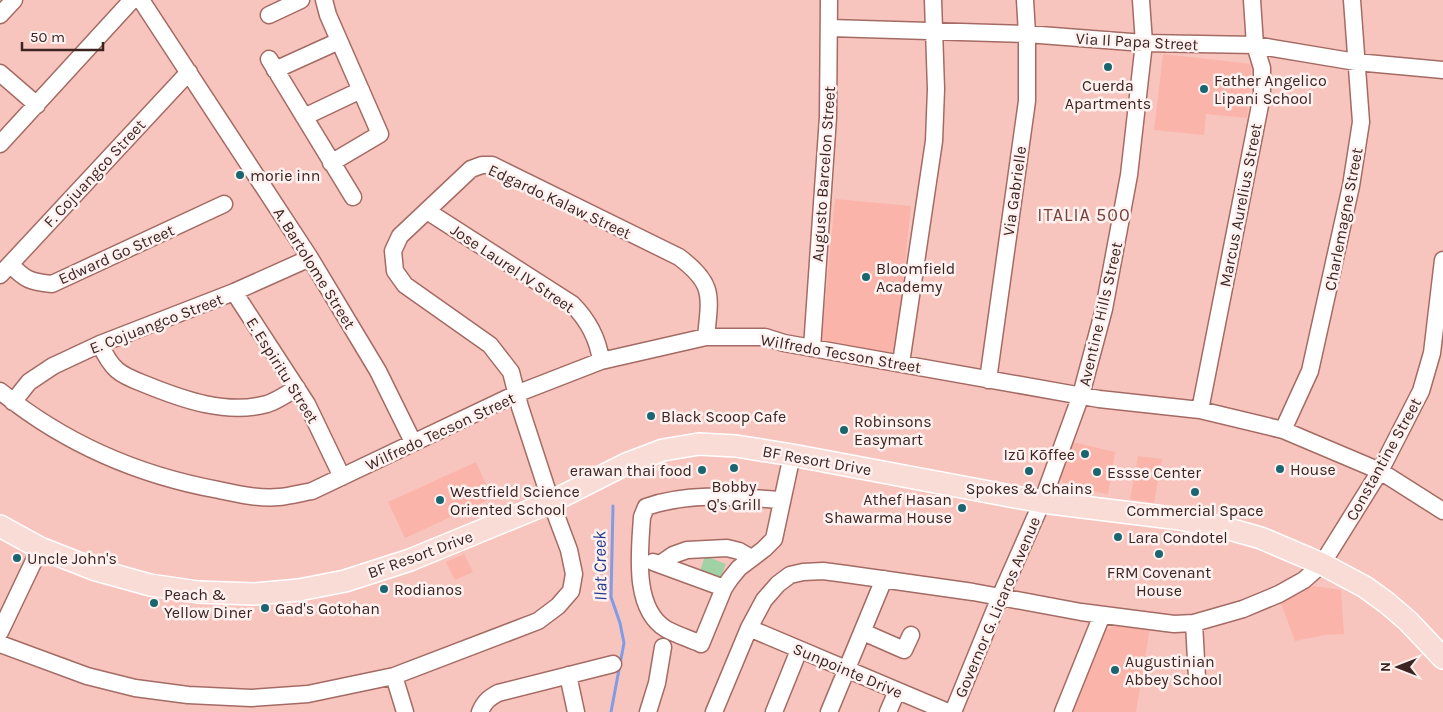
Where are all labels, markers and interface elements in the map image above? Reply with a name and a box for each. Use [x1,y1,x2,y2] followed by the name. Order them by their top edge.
[22,20,104,52] scale bar
[30,28,65,46] text: 50 m
[1075,29,1199,54] street label: Via Il Papa Street
[1102,61,1114,73] marker: Cuerda Apartments
[1214,71,1327,108] place label: Father Angelico Lipani School
[1065,76,1151,113] place label: Cuerda Apartments
[1198,83,1210,95] marker: Father Angelico Lipani School
[808,85,839,263] street label: Augusto Barcelon Street
[40,115,149,231] street label: F. Cojuangco Street
[1215,122,1266,289] street label: Marcus Aurelius Street
[999,145,1030,237] street label: Via Gabrielle
[1320,146,1367,292] street label: Charlemagne Street
[485,160,634,243] street label: Edgardo Kalaw Street
[250,166,320,185] place label: morie inn
[234,169,246,181] marker: morie inn
[270,204,360,332] street label: A. Bartolome Street
[1037,204,1131,226] district label: ITALIA 500
[55,220,177,288] street label: Edward Go Street
[447,220,578,317] street label: Jose Laurel IV Street
[1075,240,1126,388] street label: Aventine Hills Street
[876,259,955,296] place label: Bloomfield Academy
[860,271,872,283] marker: Bloomfield Academy
[87,289,225,358] street label: E. Cojuangco Street
[242,314,323,427] street label: E. Espiritu Street
[759,330,923,377] street label: Wilfredo Tecson Street
[362,388,518,474] street label: Wilfredo Tecson Street
[1342,395,1425,524] street label: Constantine Street
[661,407,786,426] place label: Black Scoop Cafe
[645,410,657,422] marker: Black Scoop Cafe
[854,412,932,449] place label: Robinsons Easymart
[838,424,850,436] marker: Robinsons Easymart
[761,442,873,479] street label: BF Resort Drive
[1004,445,1075,464] place label: Izū Kōffee
[1079,448,1091,460] marker: Izū Kōffee
[1290,460,1336,479] place label: House
[570,461,692,480] place label: erawan thai food
[728,462,740,474] marker: Bobby Q's Grill
[1107,463,1201,482] place label: Essse Center
[1274,463,1286,475] marker: House
[696,464,708,476] marker: erawan thai food
[1023,465,1035,477] marker: Spokes & Chains
[1091,466,1103,478] marker: Essse Center
[707,477,761,514] place label: Bobby Q's Grill
[966,479,1092,498] place label: Spokes & Chains
[450,482,580,519] place label: Westfield Science Oriented School
[1189,486,1201,498] marker: Commercial Space
[824,490,952,527] place label: Athef Hasan Shawarma House
[434,494,446,506] marker: Westfield Science Oriented School
[1127,501,1263,520] place label: Commercial Space
[956,502,968,514] marker: Athef Hasan Shawarma House
[951,514,1044,701] street label: Governor G. Licaros Avenue
[365,527,475,582] street label: BF Resort Drive
[1128,528,1228,547] place label: Lara Condotel
[588,530,612,601] water label: Ilat Creek
[1112,531,1124,543] marker: Lara Condotel
[1153,548,1165,560] marker: FRM Covenant House
[27,549,117,568] place label: Uncle John's
[11,552,23,564] marker: Uncle John's
[1107,563,1211,600] place label: FRM Covenant House
[394,580,462,599] place label: Rodianos
[378,583,390,595] marker: Rodianos
[164,585,252,622] place label: Peach & Yellow Diner
[148,597,160,609] marker: Peach & Yellow Diner
[275,599,380,618] place label: Gad's Gotohan
[259,602,271,614] marker: Gad's Gotohan
[790,639,905,702] street label: Sunpointe Drive
[1373,642,1423,692] north arrow
[1125,652,1222,689] place label: Augustinian Abbey School
[1377,662,1394,672] text: N
[1109,664,1121,676] marker: Augustinian Abbey School

